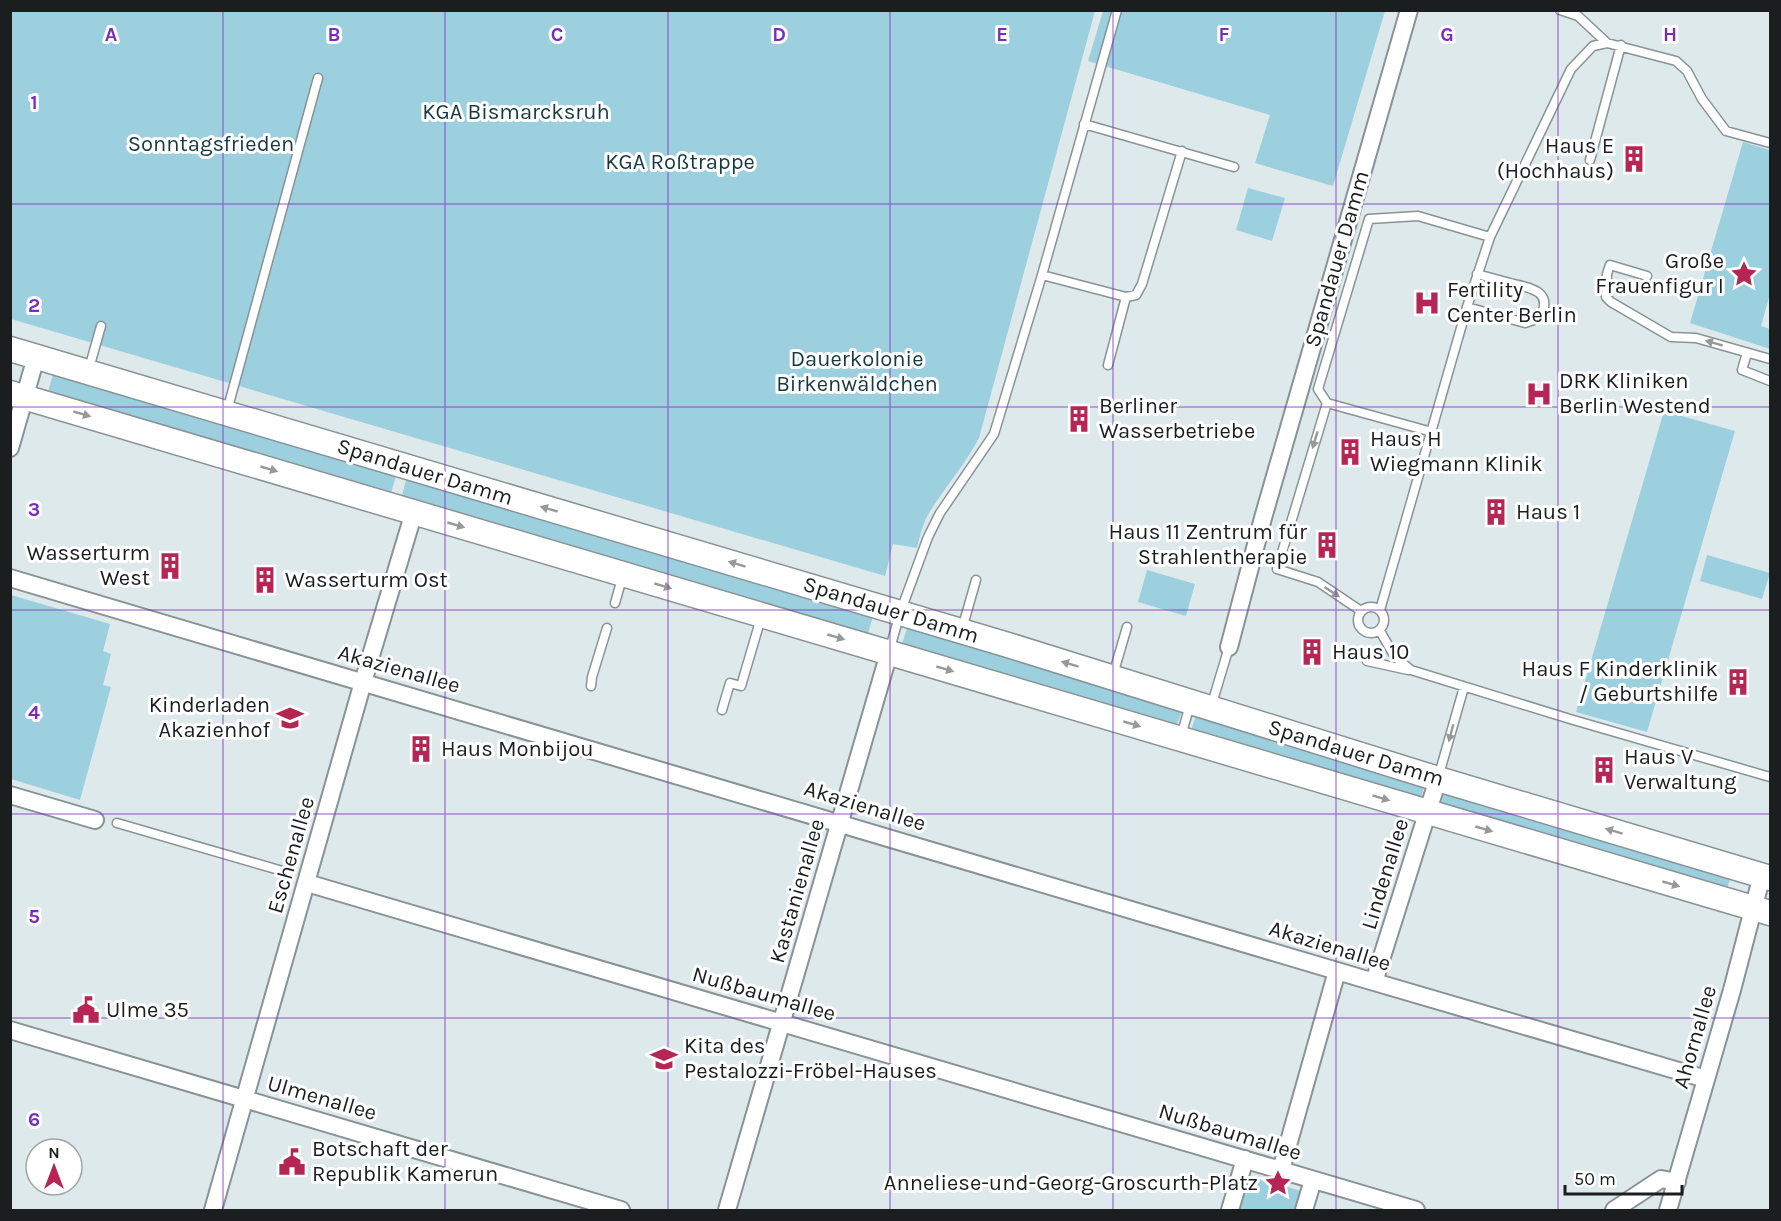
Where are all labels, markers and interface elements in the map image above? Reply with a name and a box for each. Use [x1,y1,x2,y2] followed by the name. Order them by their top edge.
[105,23,118,46] text: A
[328,23,340,46] text: B
[551,23,563,46] text: C
[772,23,786,46] text: D
[996,23,1008,46] text: E
[1219,23,1230,46] text: F
[1440,23,1454,46] text: G
[1663,23,1677,46] text: H
[30,91,38,114] text: 1
[422,99,610,125] park label: KGA Bismarcksruh
[128,131,294,157] park label: Sonntagsfrieden
[1497,133,1614,184] place label: Haus E (Hochhaus)
[1619,144,1649,174] building icon: Haus E (Hochhaus)
[605,149,755,175] park label: KGA Roßtrappe
[1299,168,1375,350] street label: Spandauer Damm
[1595,248,1724,299] place label: Große Frauenfigur I
[1729,259,1759,289] place icon: Große Frauenfigur I
[1447,277,1577,328] place label: Fertility Center Berlin
[1412,288,1442,318] hospital icon: Fertility Center Berlin
[28,294,40,317] text: 2
[1705,338,1723,347] one-way arrow
[776,346,938,397] park label: Dauerkolonie Birkenwäldchen
[1559,368,1711,419] place label: DRK Kliniken Berlin Westend
[1524,379,1554,409] hospital icon: DRK Kliniken Berlin Westend
[1099,393,1255,444] place label: Berliner Wasserbetriebe
[1064,404,1094,434] building icon: Berliner Wasserbetriebe
[73,410,91,419] one-way arrow
[1370,426,1543,477] place label: Haus H Wiegmann Klinik
[1310,431,1319,449] one-way arrow
[334,433,516,511] street label: Spandauer Damm
[1335,437,1365,467] building icon: Haus H Wiegmann Klinik
[260,465,278,475] one-way arrow
[1481,497,1511,527] building icon: Haus 1
[28,498,40,521] text: 3
[1516,499,1580,525] place label: Haus 1
[540,504,558,513] one-way arrow
[1109,519,1307,570] place label: Haus 11 Zentrum für Strahlentherapie
[447,521,465,530] one-way arrow
[1312,530,1342,560] building icon: Haus 11 Zentrum für Strahlentherapie
[26,540,150,591] place label: Wasserturm West
[155,551,185,581] building icon: Wasserturm West
[727,559,745,568] one-way arrow
[250,565,280,595] building icon: Wasserturm Ost
[285,567,448,593] place label: Wasserturm Ost
[800,571,982,649] street label: Spandauer Damm
[654,582,672,591] one-way arrow
[1324,586,1340,597] one-way arrow
[827,633,845,642] one-way arrow
[1297,637,1327,667] building icon: Haus 10
[335,639,463,699] street label: Akazienallee
[1332,639,1409,665] place label: Haus 10
[1521,656,1718,707] place label: Haus F Kinderklinik / Geburtshilfe
[1061,659,1079,668] one-way arrow
[936,665,954,674] one-way arrow
[1723,667,1753,697] building icon: Haus F Kinderklinik / Geburtshilfe
[149,692,270,743] place label: Kinderladen Akazienhof
[28,701,40,724] text: 4
[275,703,305,733] school or university icon: Kinderladen Akazienhof
[1265,714,1447,792] street label: Spandauer Damm
[1123,720,1141,730] one-way arrow
[1446,724,1456,742] one-way arrow
[406,734,436,764] building icon: Haus Monbijou
[441,736,594,762] place label: Haus Monbijou
[1624,744,1737,795] place label: Haus V Verwaltung
[1589,755,1619,785] building icon: Haus V Verwaltung
[801,775,929,837] street label: Akazienallee
[262,794,320,916] street label: Eschenallee
[1372,794,1390,803] one-way arrow
[1356,815,1414,933] street label: Lindenallee
[764,816,830,966] street label: Kastanienallee
[1475,825,1493,834] one-way arrow
[1605,826,1623,835] one-way arrow
[1662,880,1680,889] one-way arrow
[28,905,40,928] text: 5
[1266,915,1394,977] street label: Akazienallee
[689,961,839,1027] street label: Nußbaumallee
[1668,982,1722,1092] street label: Ahornallee
[71,995,101,1025] public building icon: Ulme 35
[106,997,189,1023] place label: Ulme 35
[684,1033,937,1084] place label: Kita des Pestalozzi-Fröbel-Hauses
[649,1044,679,1074] school or university icon: Kita des Pestalozzi-Fröbel-Hauses
[264,1070,380,1126] street label: Ulmenallee
[1155,1098,1305,1166] street label: Nußbaumallee
[28,1108,40,1131] text: 6
[312,1136,498,1187] place label: Botschaft der Republik Kamerun
[24,1137,84,1197] north arrow
[48,1143,60,1162] text: N
[277,1147,307,1177] public building icon: Botschaft der Republik Kamerun
[1565,1158,1682,1196] scale bar
[1263,1168,1293,1198] place icon: Anneliese-und-Georg-Groscurth-Platz
[1574,1168,1616,1190] text: 50 m
[884,1170,1258,1196] place label: Anneliese-und-Georg-Groscurth-Platz

